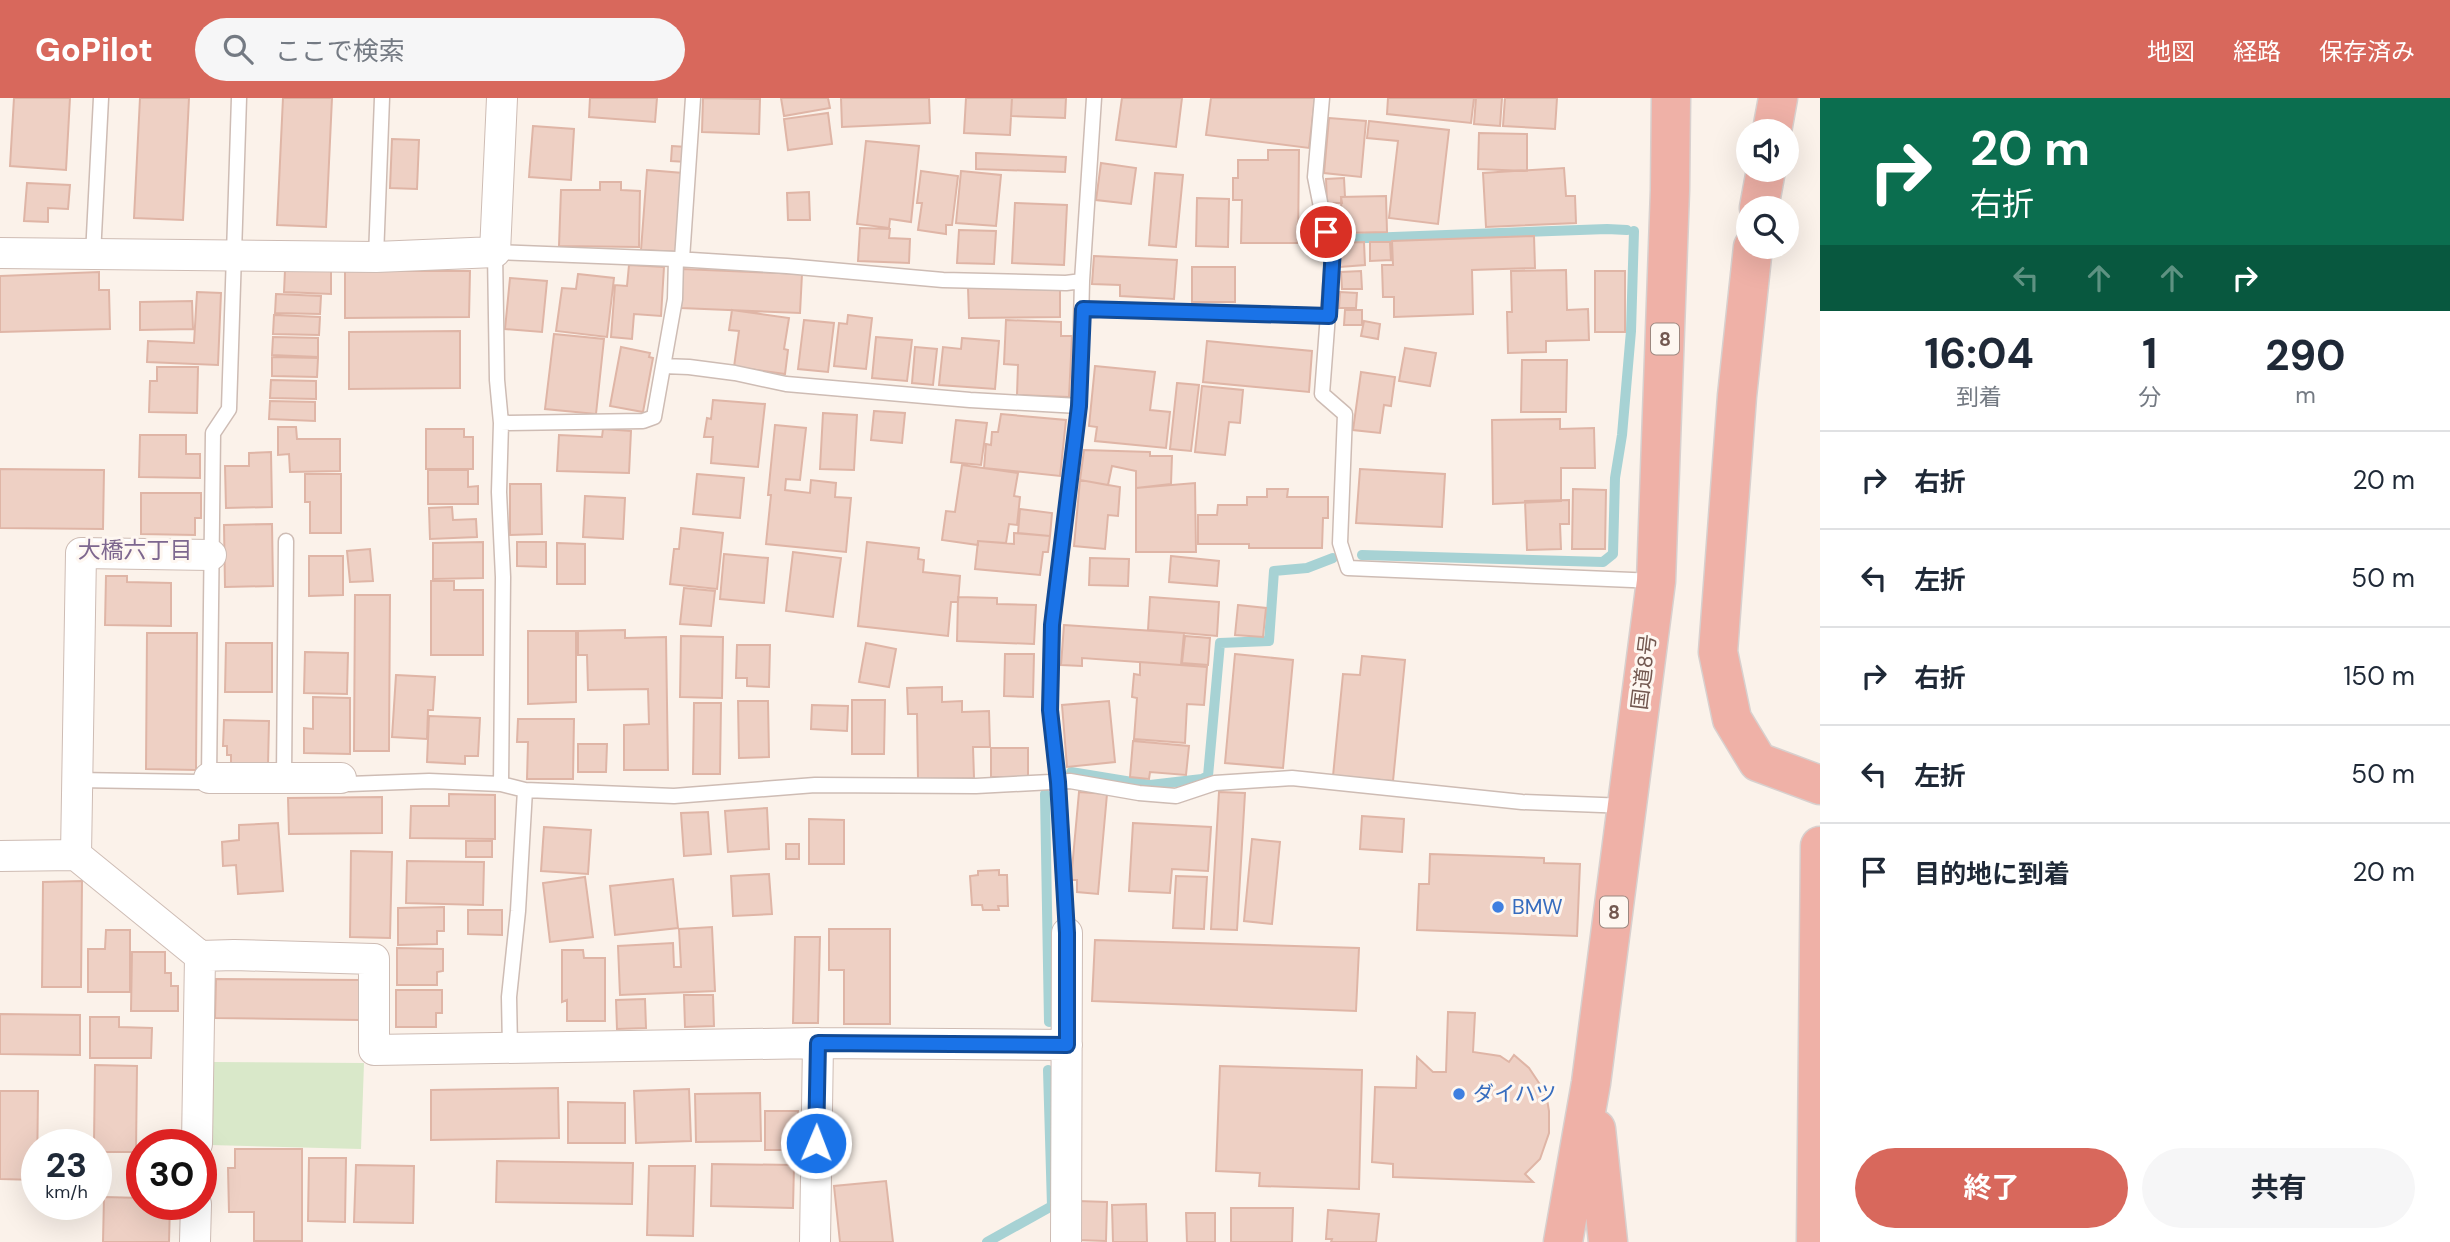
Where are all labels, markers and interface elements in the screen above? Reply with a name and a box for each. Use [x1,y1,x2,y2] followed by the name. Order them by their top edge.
[195,18,685,81] search box
[35,28,153,71] text: GoPilot
[219,30,257,68] icon: search
[275,34,405,68] text: ここで検索
[2147,36,2195,67] text: 地図
[2233,36,2281,67] text: 経路
[2319,36,2415,67] text: 保存済み
[1970,116,2090,180] text: 20 m
[1736,119,1799,259] map controls
[1736,119,1799,182] button: sound
[1855,126,1946,217] icon: right
[1970,183,2034,225] text: 右折
[1736,196,1799,259] button: search
[1296,202,1356,262] pin
[1307,213,1345,251] icon: arrive
[2007,259,2045,297] icon: left
[2080,259,2118,297] icon: ahead
[2153,259,2191,297] icon: ahead
[2226,259,2264,297] icon: right
[1651,324,1679,354] road number: 8
[1924,326,2034,381] text: 16:04
[2142,326,2157,381] text: 1
[2265,328,2346,383] text: 290
[2295,380,2316,410] text: m
[1956,382,2002,412] text: 到着
[2138,382,2161,412] text: 分
[1855,461,1893,499] icon: right
[2352,463,2415,497] text: 20 m
[1914,465,1966,499] text: 右折
[78,535,193,565] district label: 大橋六丁目
[1855,559,1893,597] icon: left
[2351,561,2415,595] text: 50 m
[1914,563,1966,597] text: 左折
[1625,633,1663,711] street label: 国道8号
[1855,657,1893,695] icon: right
[2343,659,2415,693] text: 150 m
[1914,661,1966,695] text: 右折
[1855,755,1893,793] icon: left
[2351,757,2415,791] text: 50 m
[1914,759,1966,793] text: 左折
[1855,853,1893,891] icon: arrive
[2352,855,2415,889] text: 20 m
[1914,857,2070,891] text: 目的地に到着
[1512,893,1563,921] place label: BMW
[1600,897,1628,928] road number: 8
[1490,899,1506,915] marker: BMW
[1473,1080,1557,1108] place label: ダイハツ
[1451,1086,1467,1102] marker: ダイハツ
[779,1106,853,1180] position arrow
[126,1129,217,1220] speed limit sign: 30
[46,1142,87,1188] text: 23
[1855,1148,2128,1228] button: 終了
[2142,1148,2415,1228] button: 共有
[45,1180,88,1204] text: km/h

